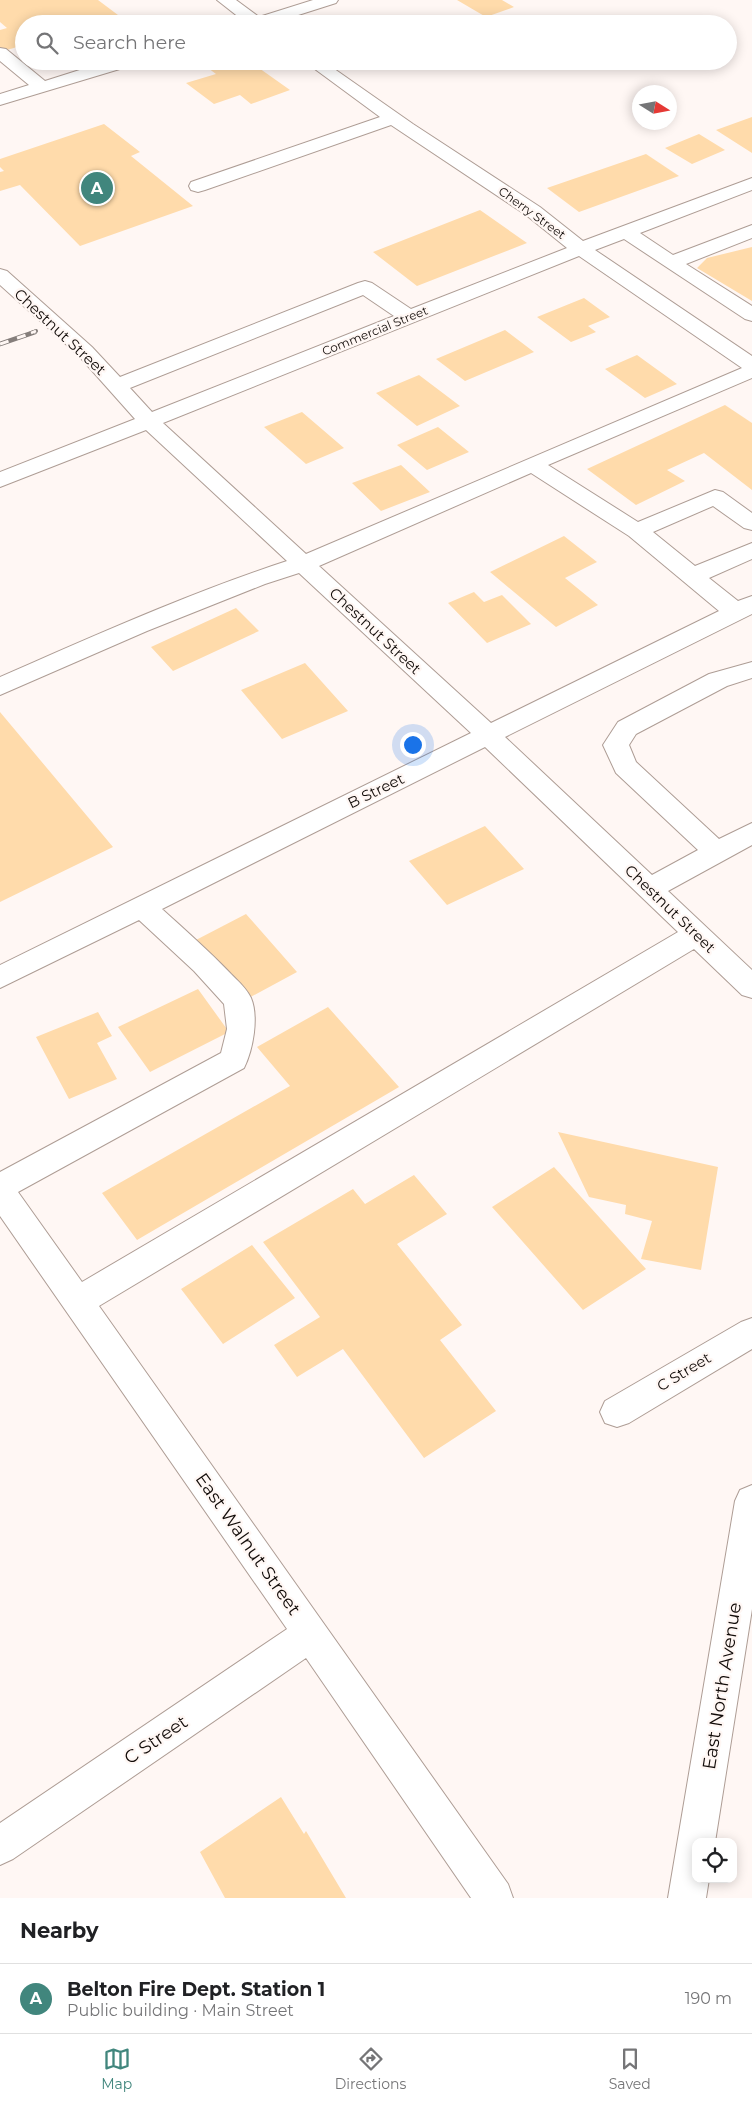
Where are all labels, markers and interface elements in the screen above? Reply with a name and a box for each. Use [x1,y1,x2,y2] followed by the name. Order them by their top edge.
[15,15,737,70] search box
[33,29,61,57] icon: search
[73,31,186,54] text: Search here
[632,85,677,130] north arrow
[81,169,113,207] pin: A
[496,183,569,242] street label: Cherry Street
[10,284,110,379] street label: Chestnut Street
[320,302,430,359] street label: Commercial Street
[325,583,425,678] street label: Chestnut Street
[400,732,426,758] your location
[344,769,407,812] street label: B Street
[621,861,720,957] street label: Chestnut Street
[653,1348,714,1395] street label: C Street
[191,1469,305,1619] street label: East Walnut Street
[698,1601,746,1771] street label: East North Avenue
[120,1711,192,1769] street label: C Street
[692,1838,737,1883] map controls
[692,1838,737,1883] button: locate
[20,1918,99,1943] text: Nearby
[67,1978,325,2001] text: Belton Fire Dept. Station 1
[30,1989,42,2008] text: A
[685,1989,732,2008] text: 190 m
[67,2001,294,2020] text: Public building · Main Street
[101,2045,132,2093] tab: Map
[335,2045,406,2093] tab: Directions
[609,2045,651,2093] tab: Saved

